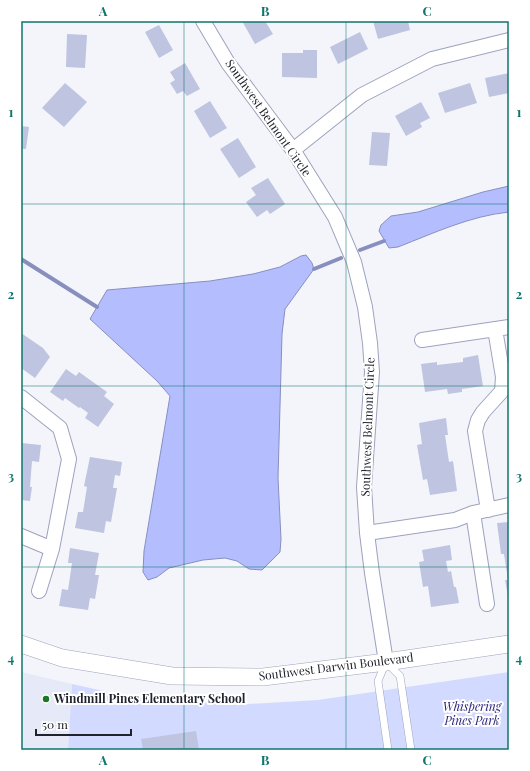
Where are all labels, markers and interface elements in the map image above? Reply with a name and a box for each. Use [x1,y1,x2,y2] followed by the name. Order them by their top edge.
[98,2,108,19] text: A
[261,2,270,19] text: B
[422,2,432,19] text: C
[222,56,315,179] street label: Southwest Belmont Circle
[9,103,14,120] text: 1
[517,103,522,120] text: 1
[8,285,15,302] text: 2
[516,285,523,302] text: 2
[357,357,377,497] street label: Southwest Belmont Circle
[8,467,14,484] text: 3
[516,467,522,484] text: 3
[8,649,15,666] text: 4
[258,649,414,683] street label: Southwest Darwin Boulevard
[516,649,523,666] text: 4
[53,690,246,706] place label: Windmill Pines Elementary School
[41,694,51,704] marker: Windmill Pines Elementary School
[443,698,503,728] park label: Whispering Pines Park
[36,711,131,737] scale bar
[42,716,68,732] text: 50 m
[98,751,108,768] text: A
[261,751,270,768] text: B
[422,751,432,768] text: C

